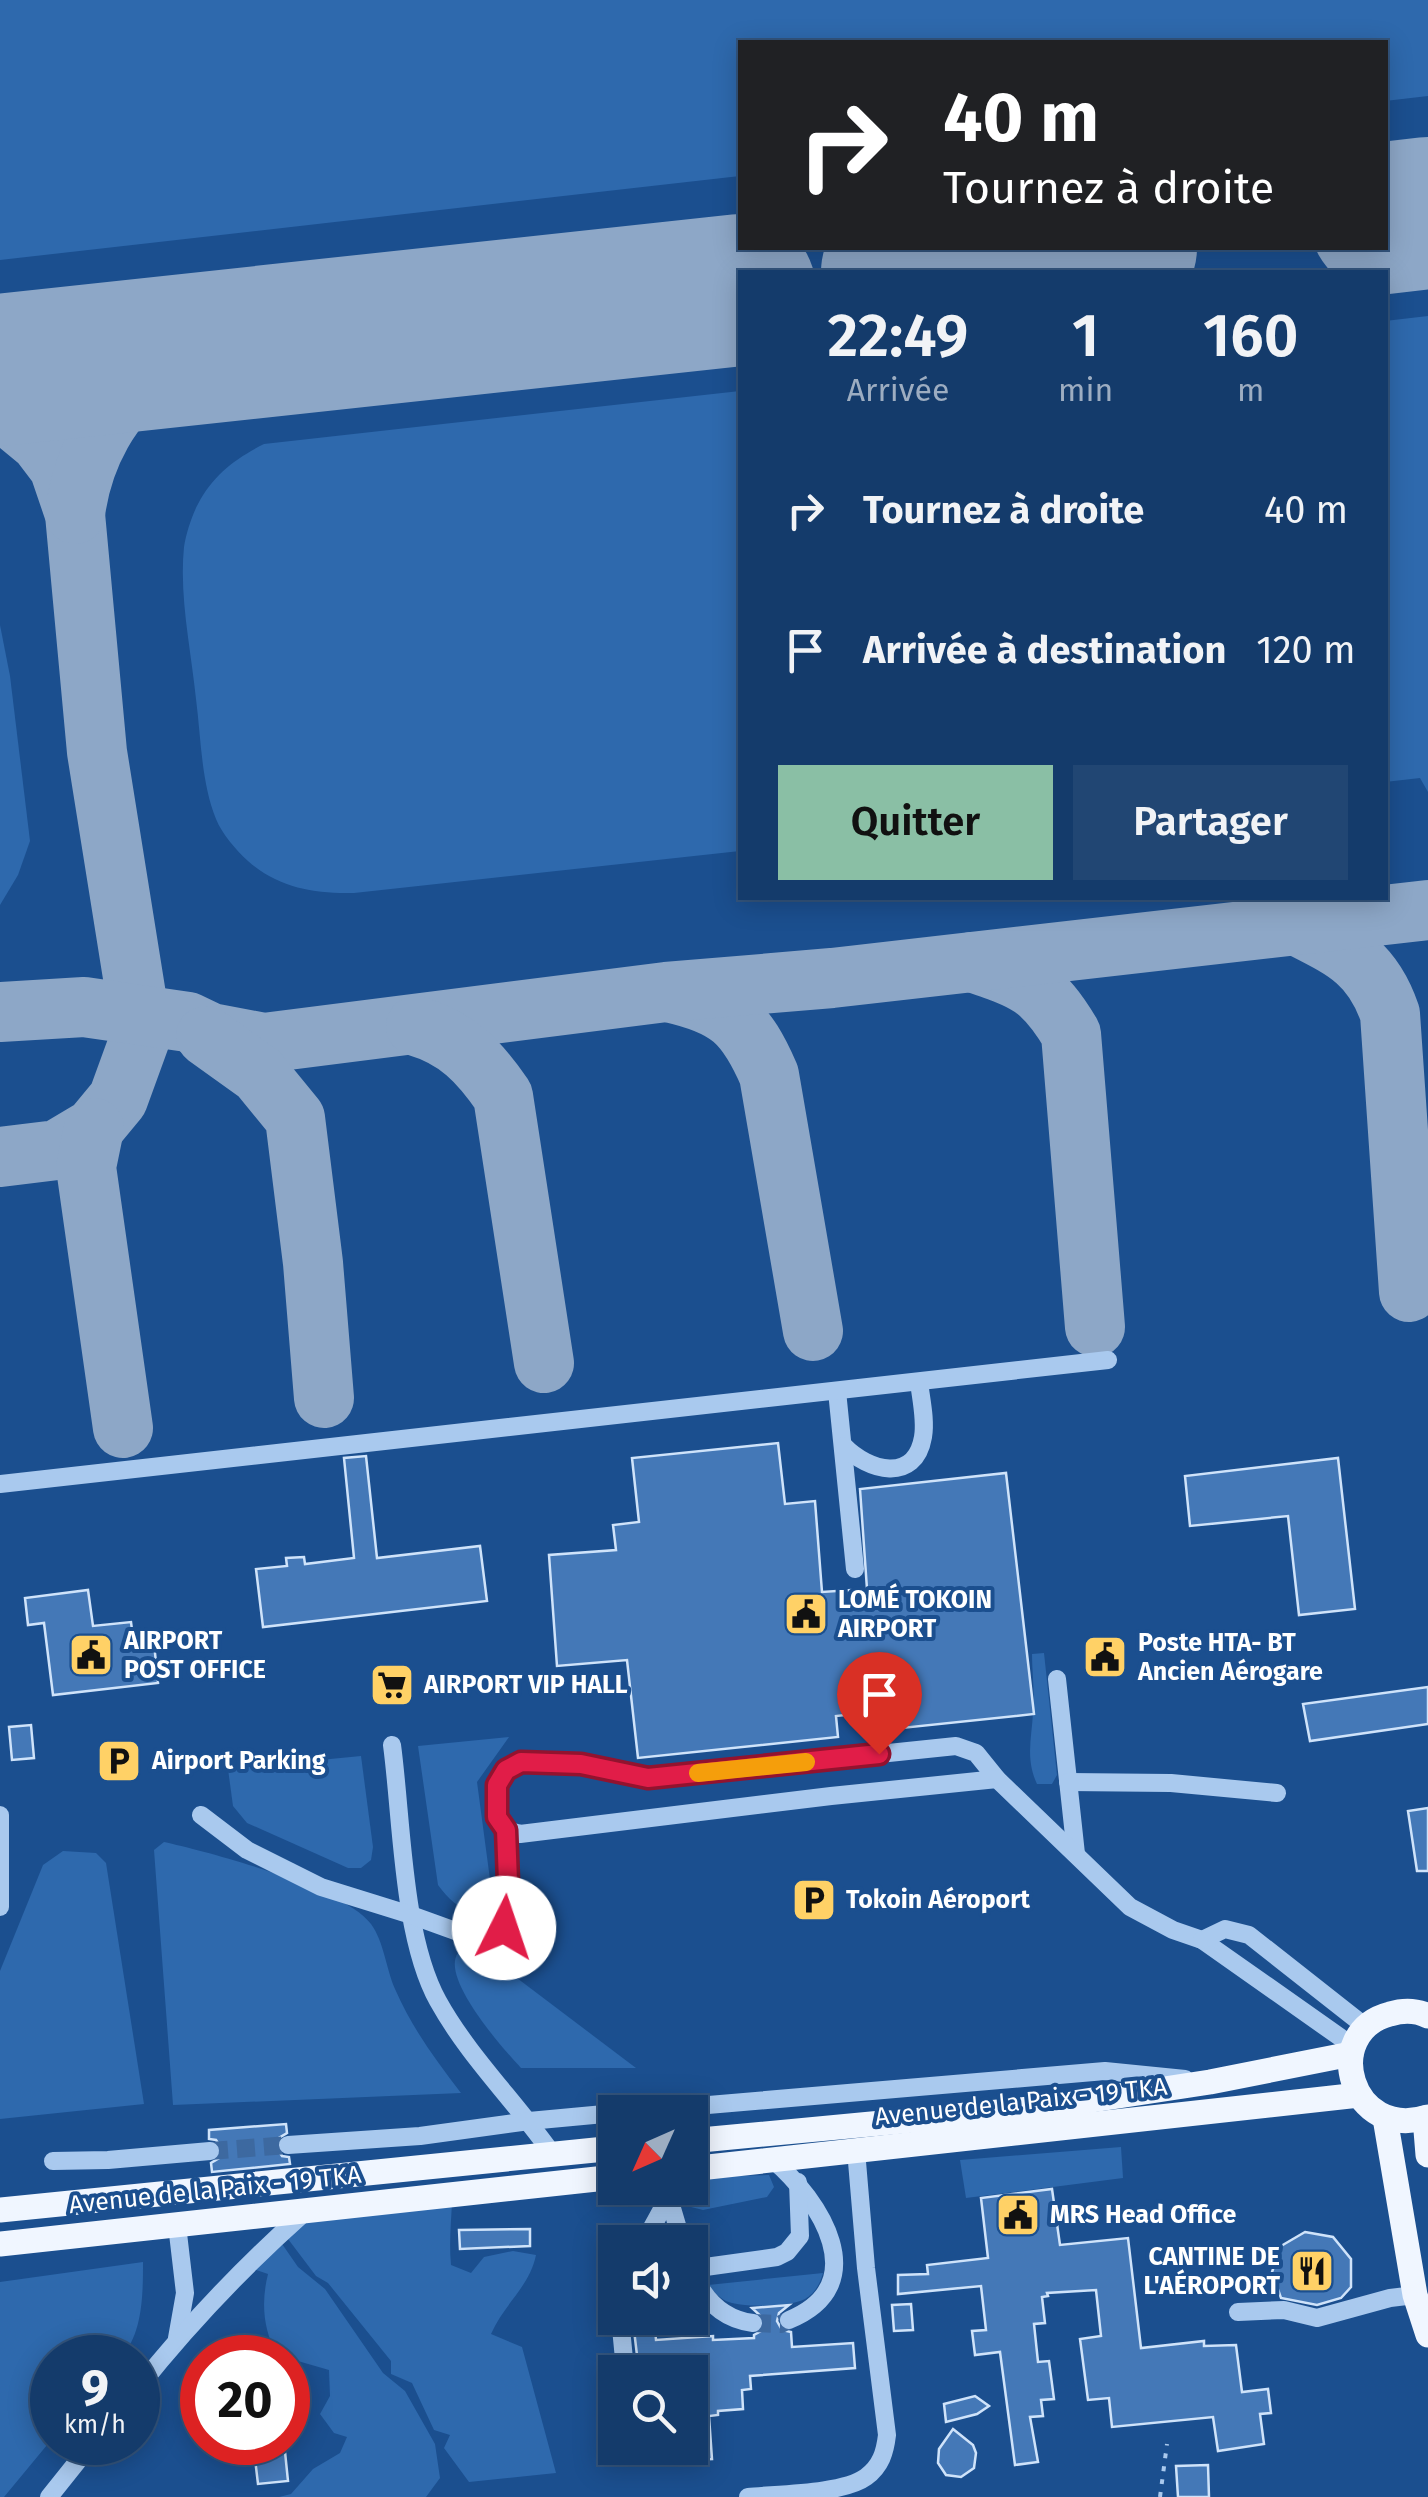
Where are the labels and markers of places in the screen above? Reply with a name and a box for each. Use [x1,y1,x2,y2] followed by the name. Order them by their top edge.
[837,1583,992,1644] place label: LOMÉ TOKOIN AIRPORT
[783,1591,829,1637] public building icon: LOMÉ TOKOIN AIRPORT
[123,1626,266,1685] place label: AIRPORT POST OFFICE
[1137,1628,1323,1687] place label: Poste HTA- BT Ancien Aérogare
[68,1632,114,1678] public building icon: AIRPORT POST OFFICE
[1082,1634,1128,1680] public building icon: Poste HTA- BT Ancien Aérogare
[837,1652,922,1755] pin
[369,1662,415,1708] supermarket icon: AIRPORT VIP HALL
[423,1670,628,1700] place label: AIRPORT VIP HALL
[96,1738,142,1784] parking icon: Airport Parking
[151,1746,326,1776] place label: Airport Parking
[791,1877,837,1923] parking icon: Tokoin Aéroport
[846,1885,1030,1915] place label: Tokoin Aéroport
[995,2192,1041,2238] public building icon: MRS Head Office
[1050,2200,1237,2230] place label: MRS Head Office
[1143,2242,1280,2301] place label: CANTINE DE L'AÉROPORT
[1289,2248,1335,2294] restaurant icon: CANTINE DE L'AÉROPORT

